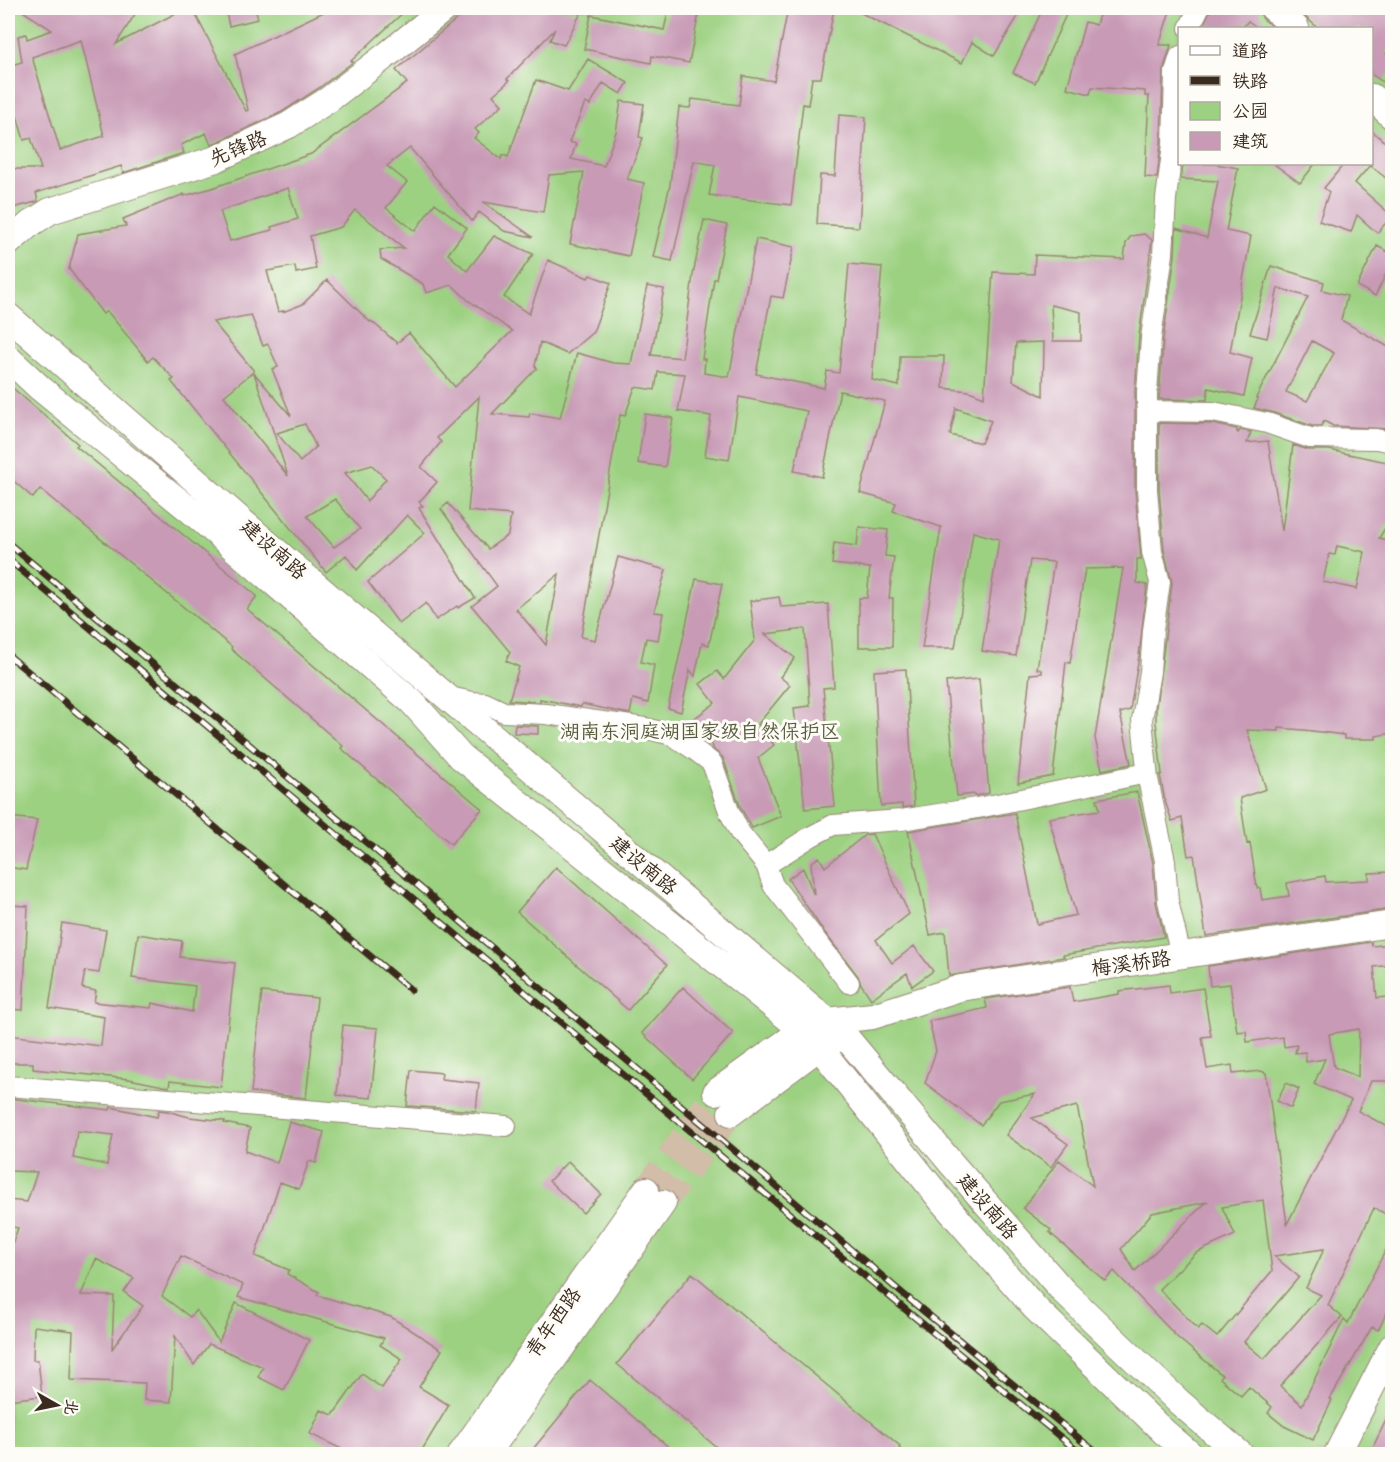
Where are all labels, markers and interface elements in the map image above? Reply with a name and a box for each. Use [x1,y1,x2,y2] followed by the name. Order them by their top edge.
[1178,27,1373,165] legend
[1232,40,1268,62] text: 道路
[1232,70,1268,92] text: 铁路
[1232,100,1268,122] text: 公园
[206,125,271,171] street label: 先锋路
[1232,130,1268,152] text: 建筑
[236,514,313,585] street label: 建设南路
[560,719,840,743] park label: 湖南东洞庭湖国家级自然保护区
[606,830,683,901] street label: 建设南路
[1090,945,1173,980] street label: 梅溪桥路
[953,1168,1024,1245] street label: 建设南路
[520,1282,586,1362] street label: 青年西路
[27,1375,87,1435] north arrow
[61,1398,82,1417] text: 北

